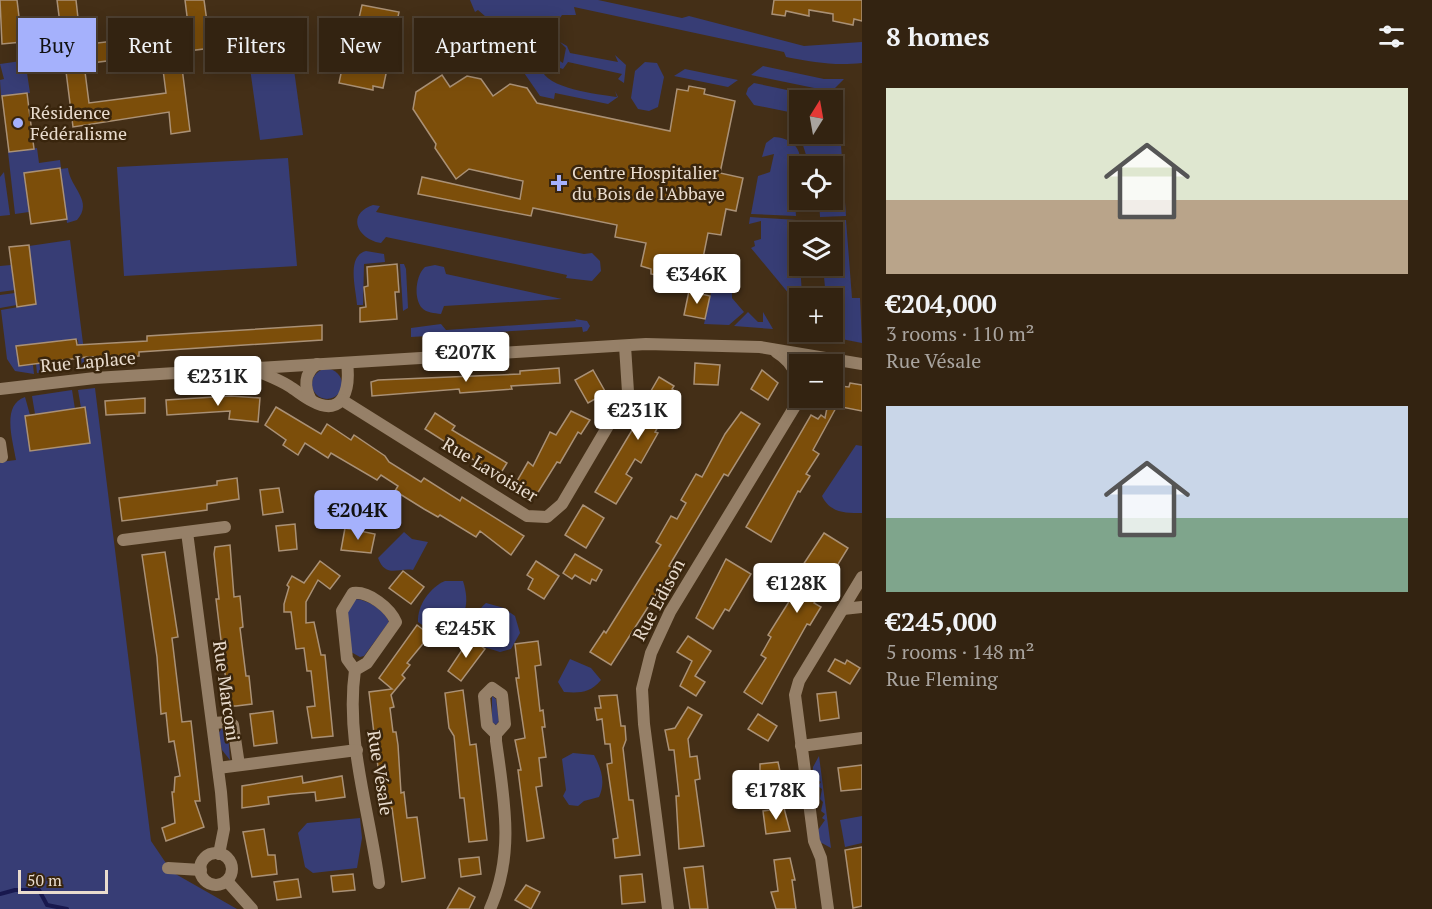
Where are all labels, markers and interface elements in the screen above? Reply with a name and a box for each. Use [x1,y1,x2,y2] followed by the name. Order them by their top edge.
[18,18,96,72] chip: Buy
[108,18,193,72] chip: Rent
[205,18,307,72] chip: Filters
[319,18,402,72] chip: New
[414,18,558,72] chip: Apartment
[886,19,990,53] text: 8 homes
[1375,20,1408,53] icon: filters
[789,90,843,144] north arrow
[789,90,843,408] map controls
[30,100,127,145] place label: Résidence Fédéralisme
[11,116,25,130] marker: Résidence Fédéralisme
[1093,127,1201,235] icon: home
[789,156,843,210] button: locate
[572,160,725,205] place label: Centre Hospitalier du Bois de l'Abbaye
[550,174,568,192] marker: Centre Hospitalier du Bois de l'Abbaye
[789,222,843,276] button: layers
[655,254,739,305] pin: €346K
[667,260,727,287] text: €346K
[886,286,997,320] text: €204,000
[789,288,843,342] button: +
[886,320,1034,347] text: 3 rooms · 110 m²
[424,332,508,383] pin: €207K
[436,338,496,365] text: €207K
[39,345,137,377] street label: Rue Laplace
[886,347,981,374] text: Rue Vésale
[789,354,843,408] button: −
[176,356,260,407] pin: €231K
[188,362,248,389] text: €231K
[596,390,680,441] pin: €231K
[608,396,668,423] text: €231K
[438,431,543,507] street label: Rue Lavoisier
[1093,445,1201,553] icon: home
[316,490,400,541] pin: €204K
[328,496,388,523] text: €204K
[626,554,690,645] street label: Rue Edison
[755,563,839,614] pin: €128K
[767,569,827,596] text: €128K
[886,604,997,638] text: €245,000
[424,608,508,659] pin: €245K
[436,614,496,641] text: €245K
[886,638,1034,665] text: 5 rooms · 148 m²
[208,639,246,743] street label: Rue Marconi
[886,665,998,692] text: Rue Fleming
[362,729,400,817] street label: Rue Vésale
[734,770,818,821] pin: €178K
[746,776,806,803] text: €178K
[18,867,108,894] scale bar
[27,869,62,891] text: 50 m

